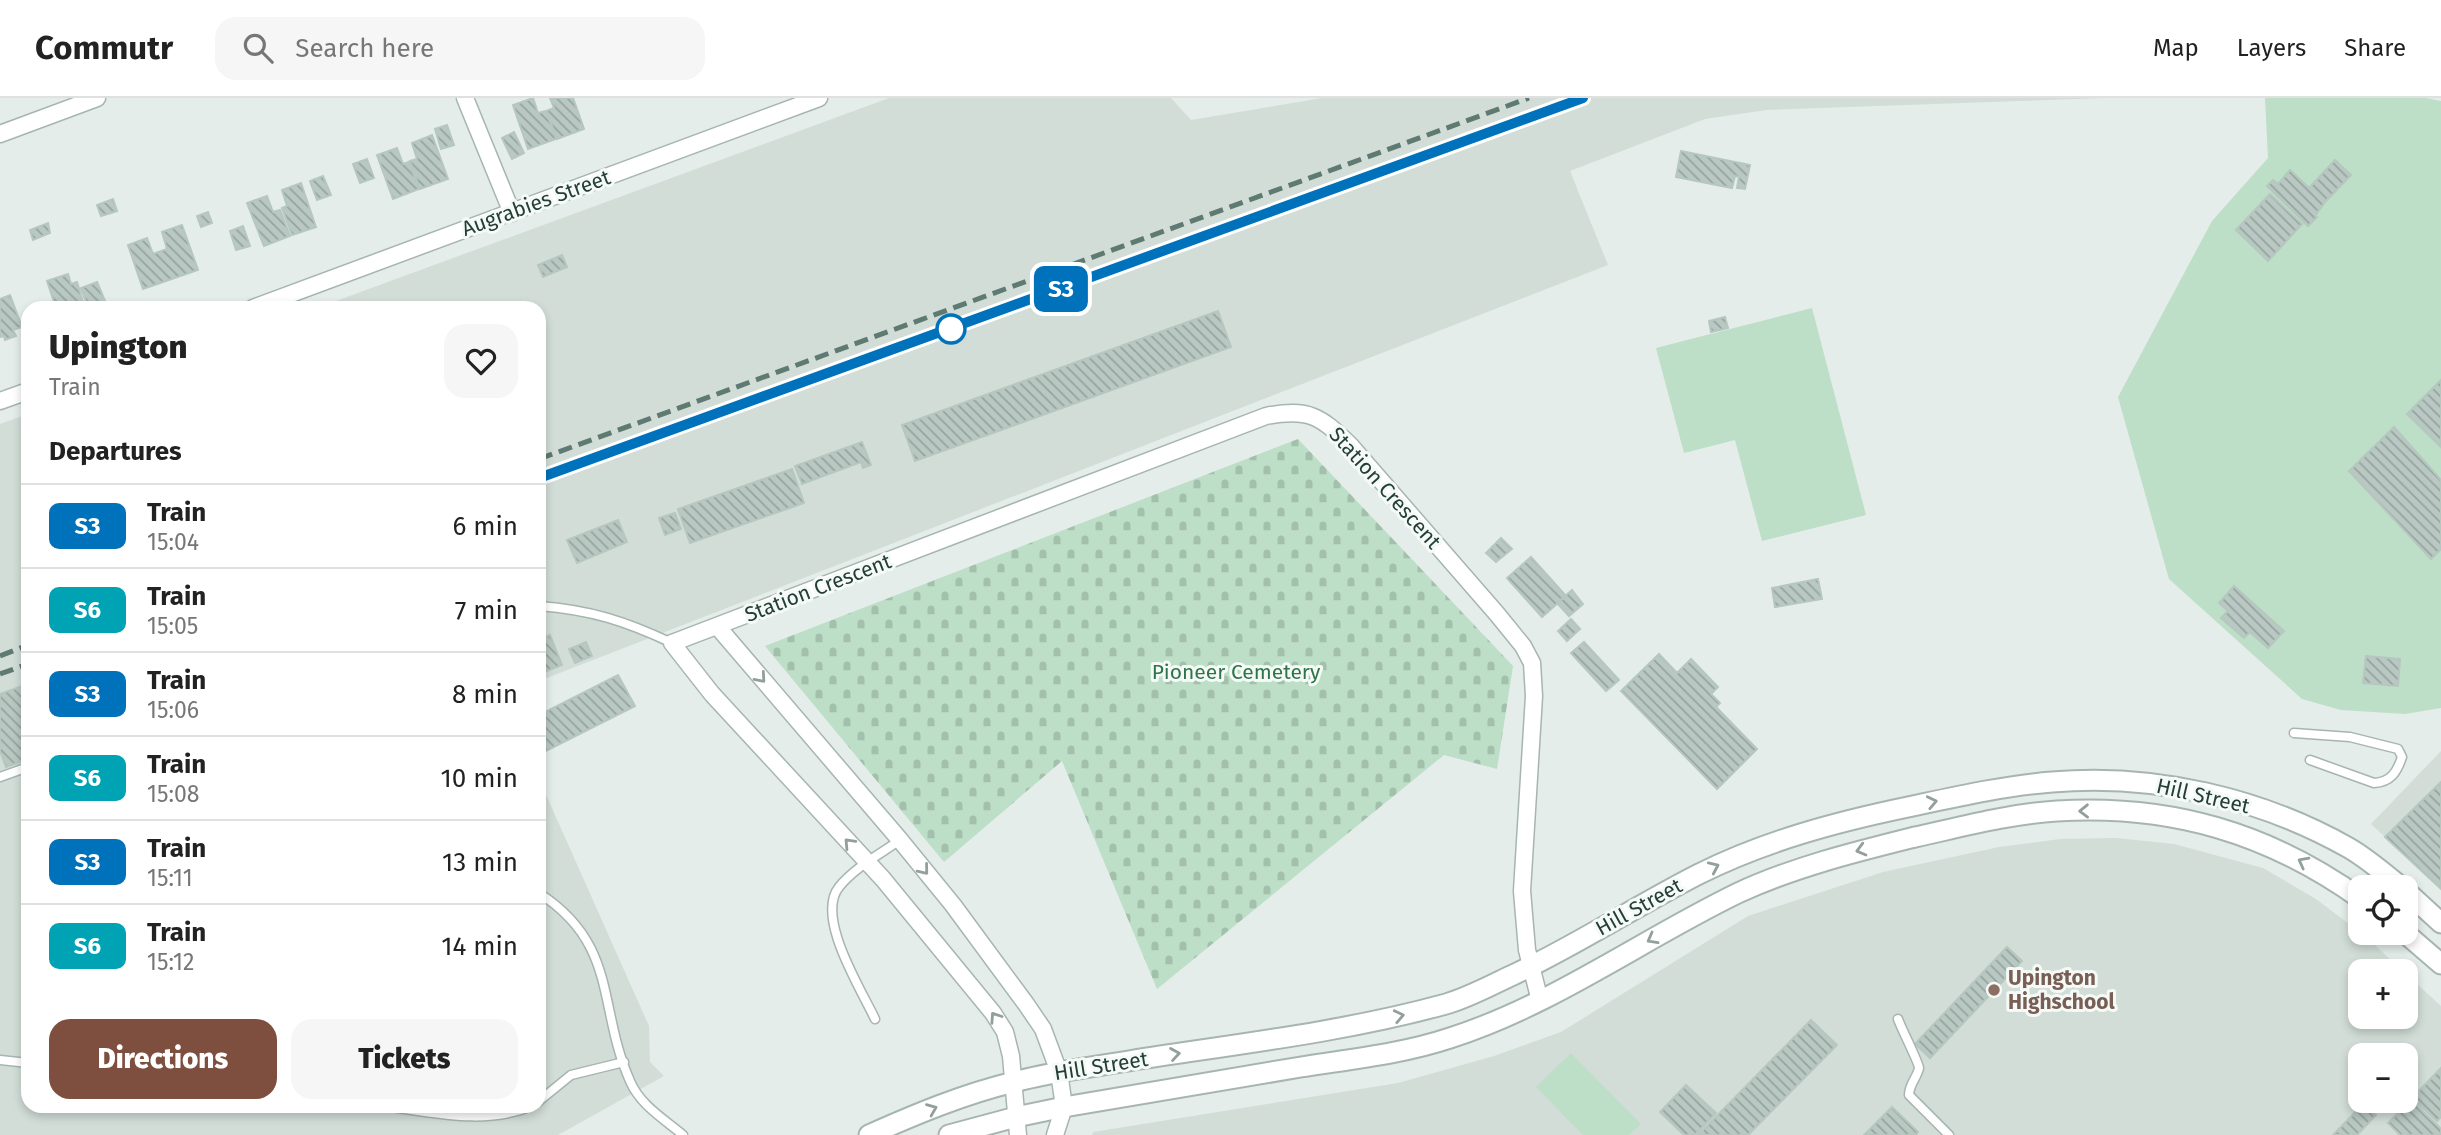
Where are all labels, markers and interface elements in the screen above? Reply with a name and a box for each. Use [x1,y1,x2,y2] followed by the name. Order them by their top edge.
[215,17,705,80] search box
[35,28,173,68] text: Commutr
[239,29,277,67] icon: search
[295,33,434,64] text: Search here
[2153,34,2199,62] text: Map
[2237,34,2306,62] text: Layers
[2344,34,2406,62] text: Share
[458,164,614,242] street label: Augrabies Street
[1030,266,1092,312] line badge: S3
[1048,275,1074,303] text: S3
[936,314,966,344] unlabelled marker
[444,324,518,398] button: heart
[49,327,187,367] text: Upington
[49,373,101,401] text: Train
[1323,422,1447,555] street label: Station Crescent
[49,436,182,467] text: Departures
[147,497,206,528] text: Train
[452,511,518,542] text: 6 min
[74,512,101,540] text: S3
[147,528,199,556] text: 15:04
[741,548,895,628] street label: Station Crescent
[147,581,206,612] text: Train
[455,595,518,626] text: 7 min
[74,596,101,624] text: S6
[147,612,198,640] text: 15:05
[1152,659,1321,685] park label: Pioneer Cemetery
[147,665,206,696] text: Train
[753,670,765,683] one-way arrow
[452,679,518,710] text: 8 min
[74,680,101,708] text: S3
[147,696,199,724] text: 15:06
[147,749,206,780] text: Train
[440,763,518,794] text: 10 min
[74,764,101,792] text: S6
[2154,773,2253,819] street label: Hill Street
[147,780,200,808] text: 15:08
[1926,795,1938,810] one-way arrow
[2079,803,2089,819] one-way arrow
[147,833,206,864] text: Train
[845,838,858,851] one-way arrow
[1855,842,1867,857] one-way arrow
[442,847,518,878] text: 13 min
[74,848,101,876] text: S3
[2298,857,2311,870] one-way arrow
[1707,861,1720,875] one-way arrow
[916,863,929,875] one-way arrow
[147,864,193,892] text: 15:11
[1591,872,1687,941] street label: Hill Street
[2348,875,2418,1113] map controls
[2348,875,2418,945] button: locate
[147,917,206,948] text: Train
[441,931,518,962] text: 14 min
[1647,931,1660,944] one-way arrow
[74,932,101,960] text: S6
[147,948,194,976] text: 15:12
[2348,959,2418,1029] button: +
[2008,965,2115,1015] place label: Upington Highschool
[1986,982,2002,998] marker: Upington Highschool
[1393,1009,1405,1024] one-way arrow
[991,1012,1004,1025] one-way arrow
[49,1019,277,1099] button: Directions
[291,1019,518,1099] button: Tickets
[2348,1043,2418,1113] button: −
[1052,1046,1150,1086] street label: Hill Street
[1169,1047,1181,1062] one-way arrow
[926,1103,938,1117] one-way arrow

